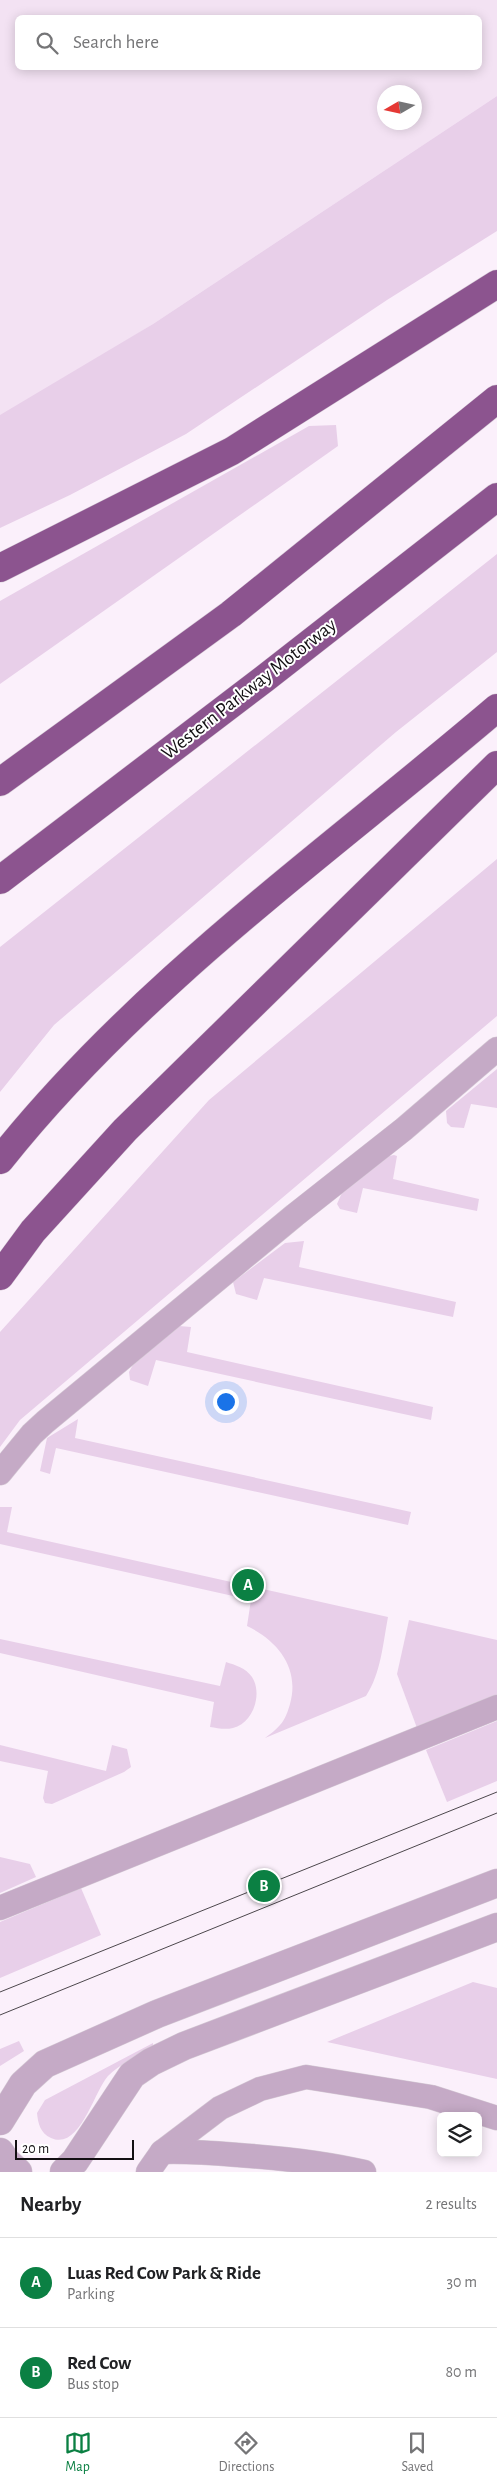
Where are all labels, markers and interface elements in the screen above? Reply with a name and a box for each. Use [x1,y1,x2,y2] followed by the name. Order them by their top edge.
[15,15,482,70] search box
[33,29,61,57] icon: search
[73,33,159,52] text: Search here
[377,85,422,130] north arrow
[158,614,341,763] street label: Western Parkway Motorway
[213,1389,239,1415] your location
[232,1566,264,1604] pin: A
[248,1867,280,1905] pin: B
[437,2112,482,2157] map controls
[437,2112,482,2157] button: layers
[15,2137,134,2160] scale bar
[22,2142,49,2156] text: 20 m
[20,2194,81,2215] text: Nearby
[425,2196,477,2212] text: 2 results
[67,2264,261,2283] text: Luas Red Cow Park & Ride
[31,2274,41,2290] text: A
[447,2274,477,2290] text: 30 m
[67,2286,115,2302] text: Parking
[67,2354,131,2373] text: Red Cow
[31,2364,41,2380] text: B
[446,2364,477,2380] text: 80 m
[67,2376,119,2392] text: Bus stop
[64,2429,92,2476] tab: Map
[219,2429,274,2476] tab: Directions
[401,2429,433,2476] tab: Saved

